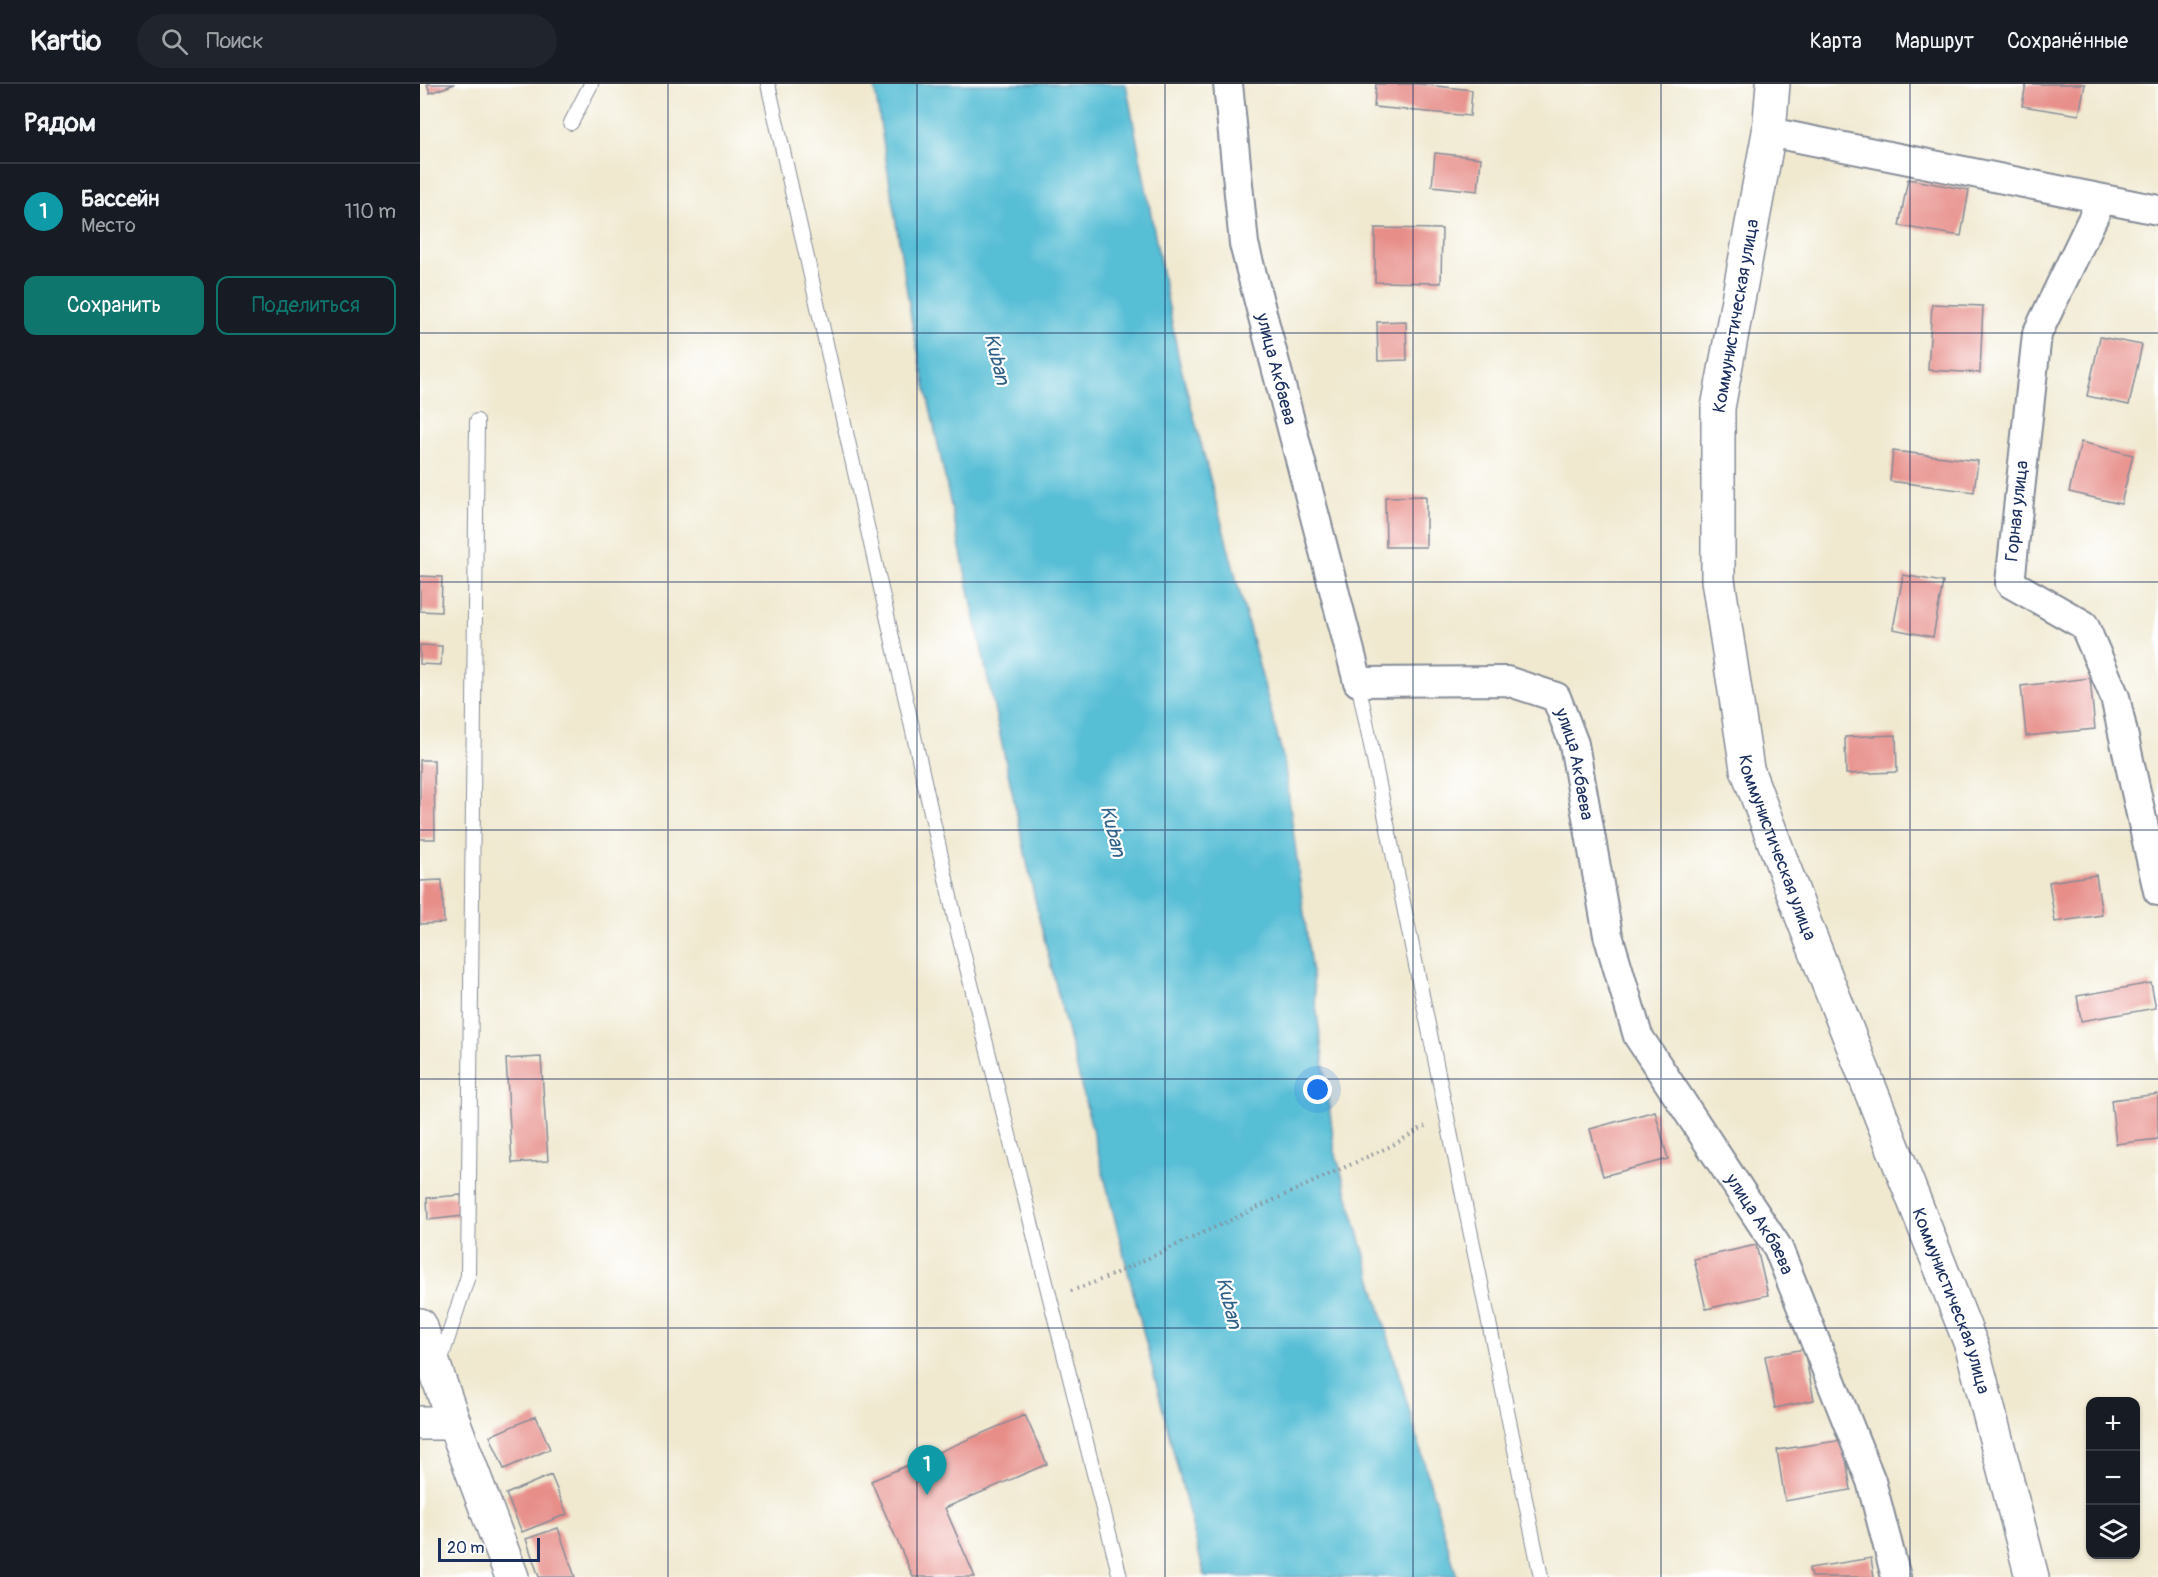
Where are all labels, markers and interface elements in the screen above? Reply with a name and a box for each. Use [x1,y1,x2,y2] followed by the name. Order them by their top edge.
[137,14,557,68] search box
[30,24,101,59] text: Kartio
[158,25,191,58] icon: search
[206,27,264,55] text: Поиск
[1810,28,1862,55] text: Карта
[1895,28,1974,55] text: Маршрут
[2007,28,2128,55] text: Сохранённые
[24,107,96,139] text: Рядом
[81,185,159,213] text: Бассейн
[40,199,47,224] text: 1
[345,199,396,224] text: 110 m
[81,213,136,238] text: Место
[1708,217,1764,415] street label: Коммунистическая улица
[24,276,204,335] button: Сохранить
[216,276,396,335] button: Поделиться
[1251,310,1302,427] street label: улица Акбаева
[979,331,1016,389] water label: Kuban
[2000,459,2034,563] street label: Горная улица
[1549,704,1599,822] street label: улица Акбаева
[1733,753,1822,944] street label: Коммунистическая улица
[1095,803,1132,861] water label: Kuban
[1303,1075,1332,1104] your location
[1720,1168,1799,1278] street label: улица Акбаева
[1907,1205,1995,1396] street label: Коммунистическая улица
[1211,1275,1248,1333] water label: Kuban
[2086,1397,2140,1559] map controls
[2086,1397,2140,1451] button: +
[908,1446,946,1495] pin: 1
[2086,1451,2140,1505] button: −
[2086,1505,2140,1559] button: layers
[438,1535,540,1562] scale bar
[447,1538,485,1558] text: 20 m

